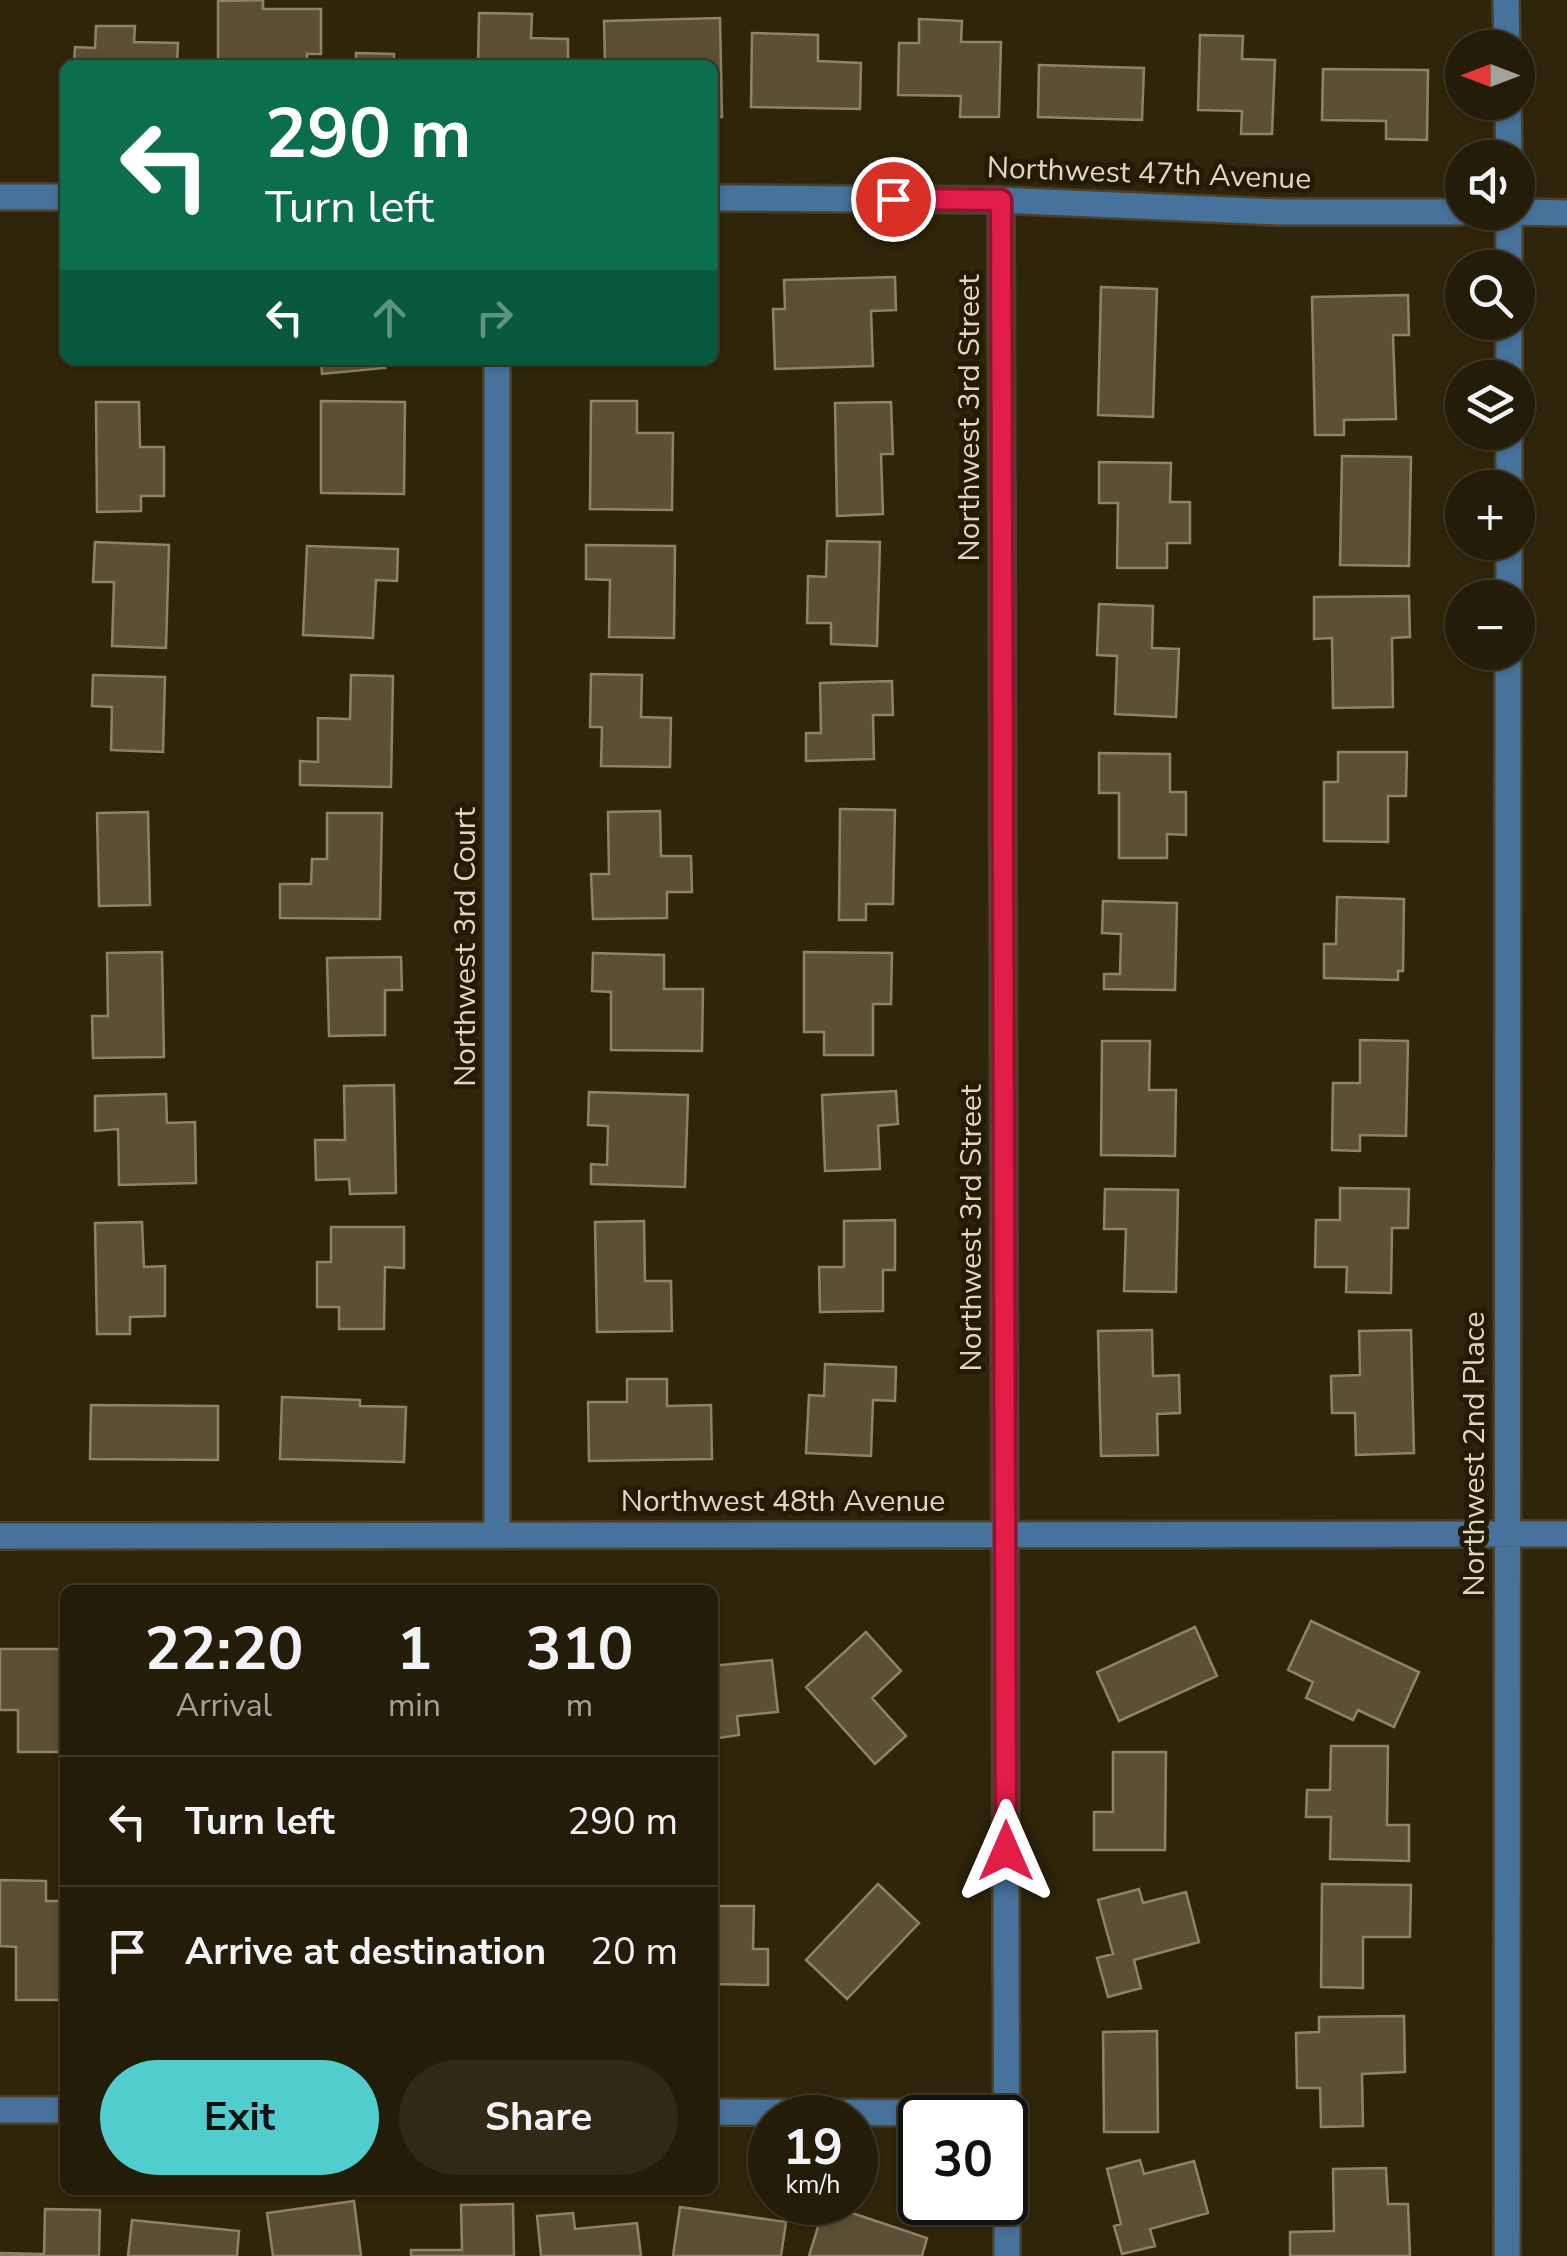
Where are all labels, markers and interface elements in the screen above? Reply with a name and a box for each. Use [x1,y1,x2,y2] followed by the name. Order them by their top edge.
[1445,30,1535,120] north arrow
[1445,30,1535,670] map controls
[265,86,471,182] text: 290 m
[100,100,230,230] icon: left
[1445,140,1535,230] button: sound
[986,147,1312,200] street label: Northwest 47th Avenue
[851,157,936,242] pin
[866,172,921,227] icon: arrive
[265,177,434,238] text: Turn left
[1445,250,1535,340] button: search
[949,274,990,561] street label: Northwest 3rd Street
[257,290,312,345] icon: left
[362,290,417,345] icon: ahead
[467,290,522,345] icon: right
[1445,360,1535,450] button: layers
[1445,470,1535,560] button: +
[1445,580,1535,670] button: −
[445,807,486,1087] street label: Northwest 3rd Court
[951,1084,992,1371] street label: Northwest 3rd Street
[1454,1312,1495,1596] street label: Northwest 2nd Place
[621,1481,945,1522] street label: Northwest 48th Avenue
[145,1608,303,1690] text: 22:20
[396,1608,432,1690] text: 1
[525,1608,633,1690] text: 310
[176,1684,272,1727] text: Arrival
[388,1684,441,1727] text: min
[566,1684,593,1727] text: m
[100,1794,155,1849] icon: left
[185,1796,335,1847] text: Turn left
[567,1796,678,1847] text: 290 m
[954,1799,1058,1903] position arrow
[100,1924,155,1979] icon: arrive
[185,1926,546,1977] text: Arrive at destination
[590,1926,678,1977] text: 20 m
[100,2060,379,2175] button: Exit
[399,2060,678,2175] button: Share
[898,2095,1028,2225] speed limit sign: 30
[783,2113,843,2182] text: 19
[785,2168,841,2202] text: km/h

